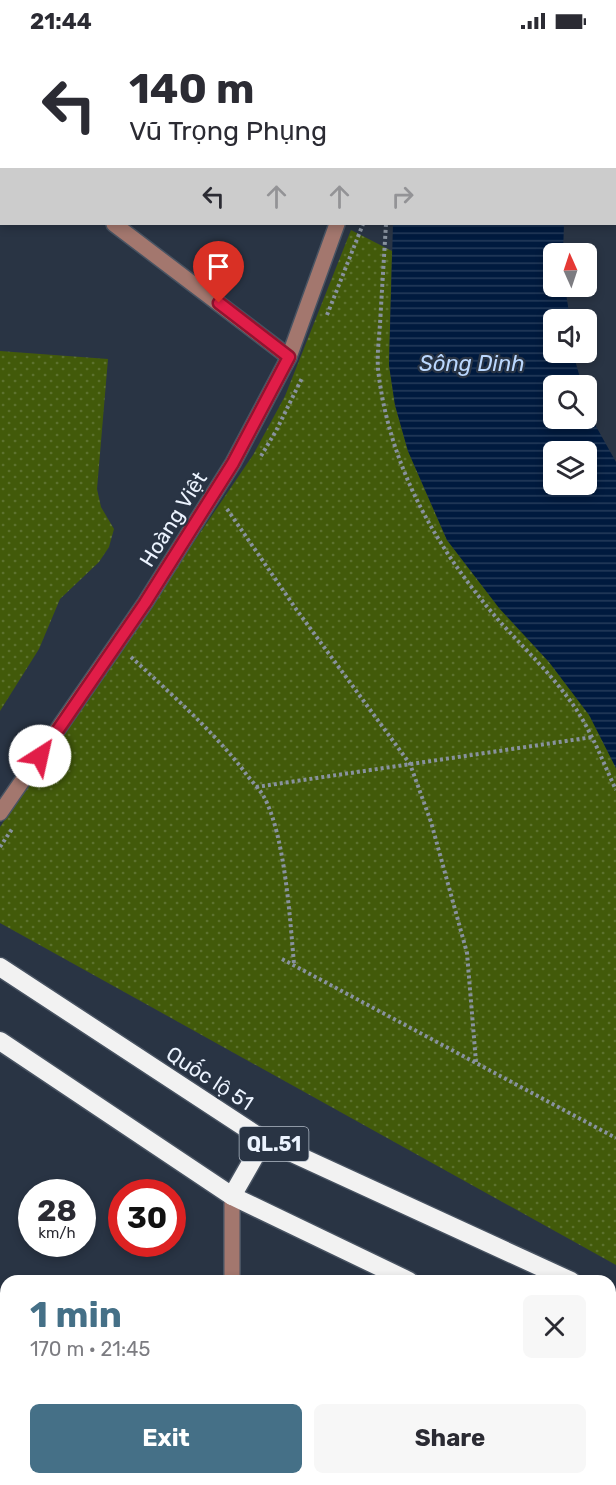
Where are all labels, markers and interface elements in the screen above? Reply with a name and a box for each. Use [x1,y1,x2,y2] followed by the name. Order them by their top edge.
[30,8,92,35] text: 21:44
[129,64,255,114] text: 140 m
[30,66,108,144] icon: left
[129,115,327,147] text: Vũ Trọng Phụng
[197,180,230,213] icon: left
[260,180,293,213] icon: ahead
[323,180,356,213] icon: ahead
[386,180,419,213] icon: right
[193,241,244,303] pin
[543,243,597,297] north arrow
[543,243,597,495] map controls
[202,250,235,283] icon: arrive
[543,309,597,363] button: sound
[419,350,525,377] water label: Sông Dinh
[543,375,597,429] button: search
[543,441,597,495] button: layers
[134,467,212,571] street label: Hoàng Việt
[8,724,72,788] position arrow
[162,1041,258,1115] street label: Quốc lộ 51
[240,1127,308,1161] road number: QL.51
[108,1179,186,1257] speed limit sign: 30
[37,1193,77,1229] text: 28
[38,1224,76,1242] text: km/h
[30,1293,122,1336] text: 1 min
[523,1295,586,1358] button: close
[30,1337,150,1361] text: 170 m · 21:45
[30,1404,302,1473] button: Exit
[314,1404,586,1473] button: Share

